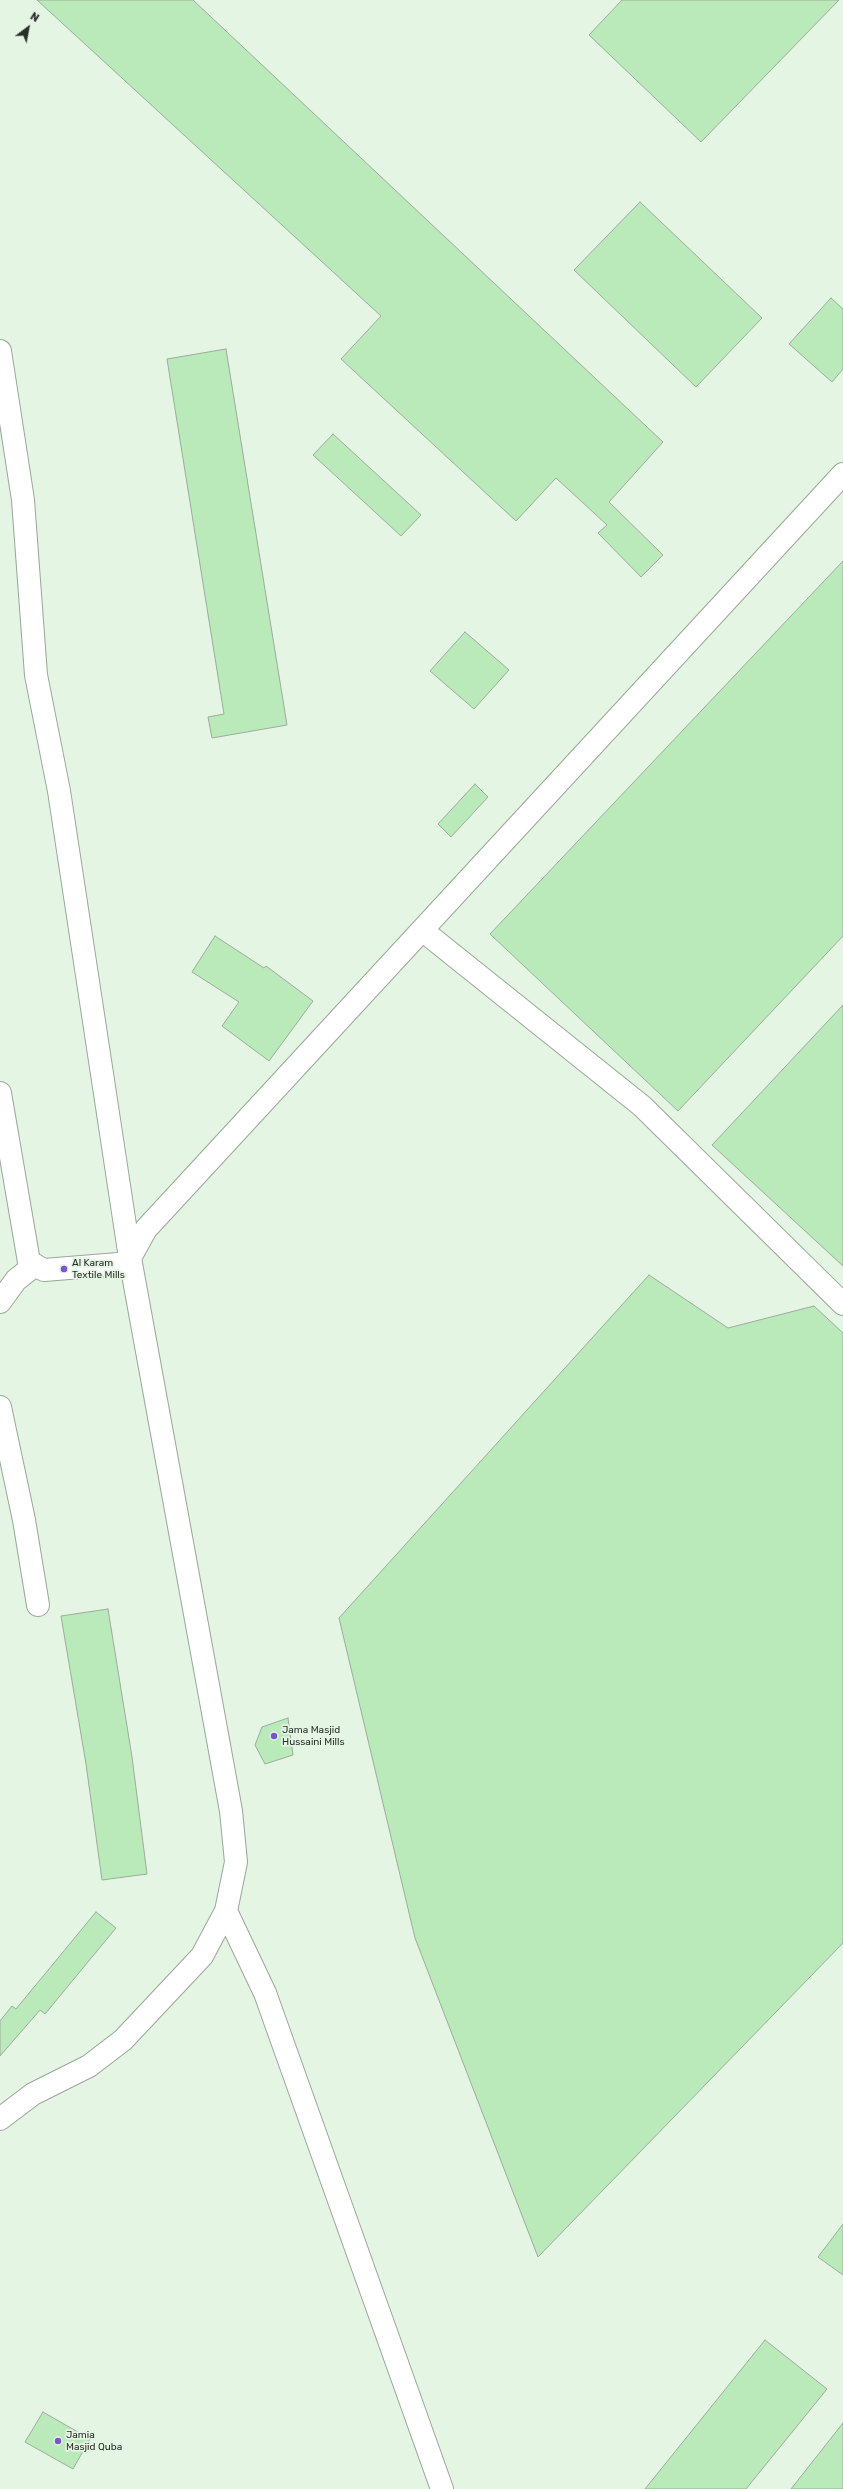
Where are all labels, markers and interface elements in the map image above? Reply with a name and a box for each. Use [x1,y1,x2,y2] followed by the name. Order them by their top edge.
[8,8,48,48] north arrow
[28,10,41,25] text: N
[72,1257,125,1280] place label: Al Karam Textile Mills
[59,1264,69,1274] marker: Al Karam Textile Mills
[282,1724,345,1748] place label: Jama Masjid Hussaini Mills
[269,1731,279,1741] marker: Jama Masjid Hussaini Mills
[66,2429,122,2452] place label: Jamia Masjid Quba
[53,2436,63,2446] marker: Jamia Masjid Quba

